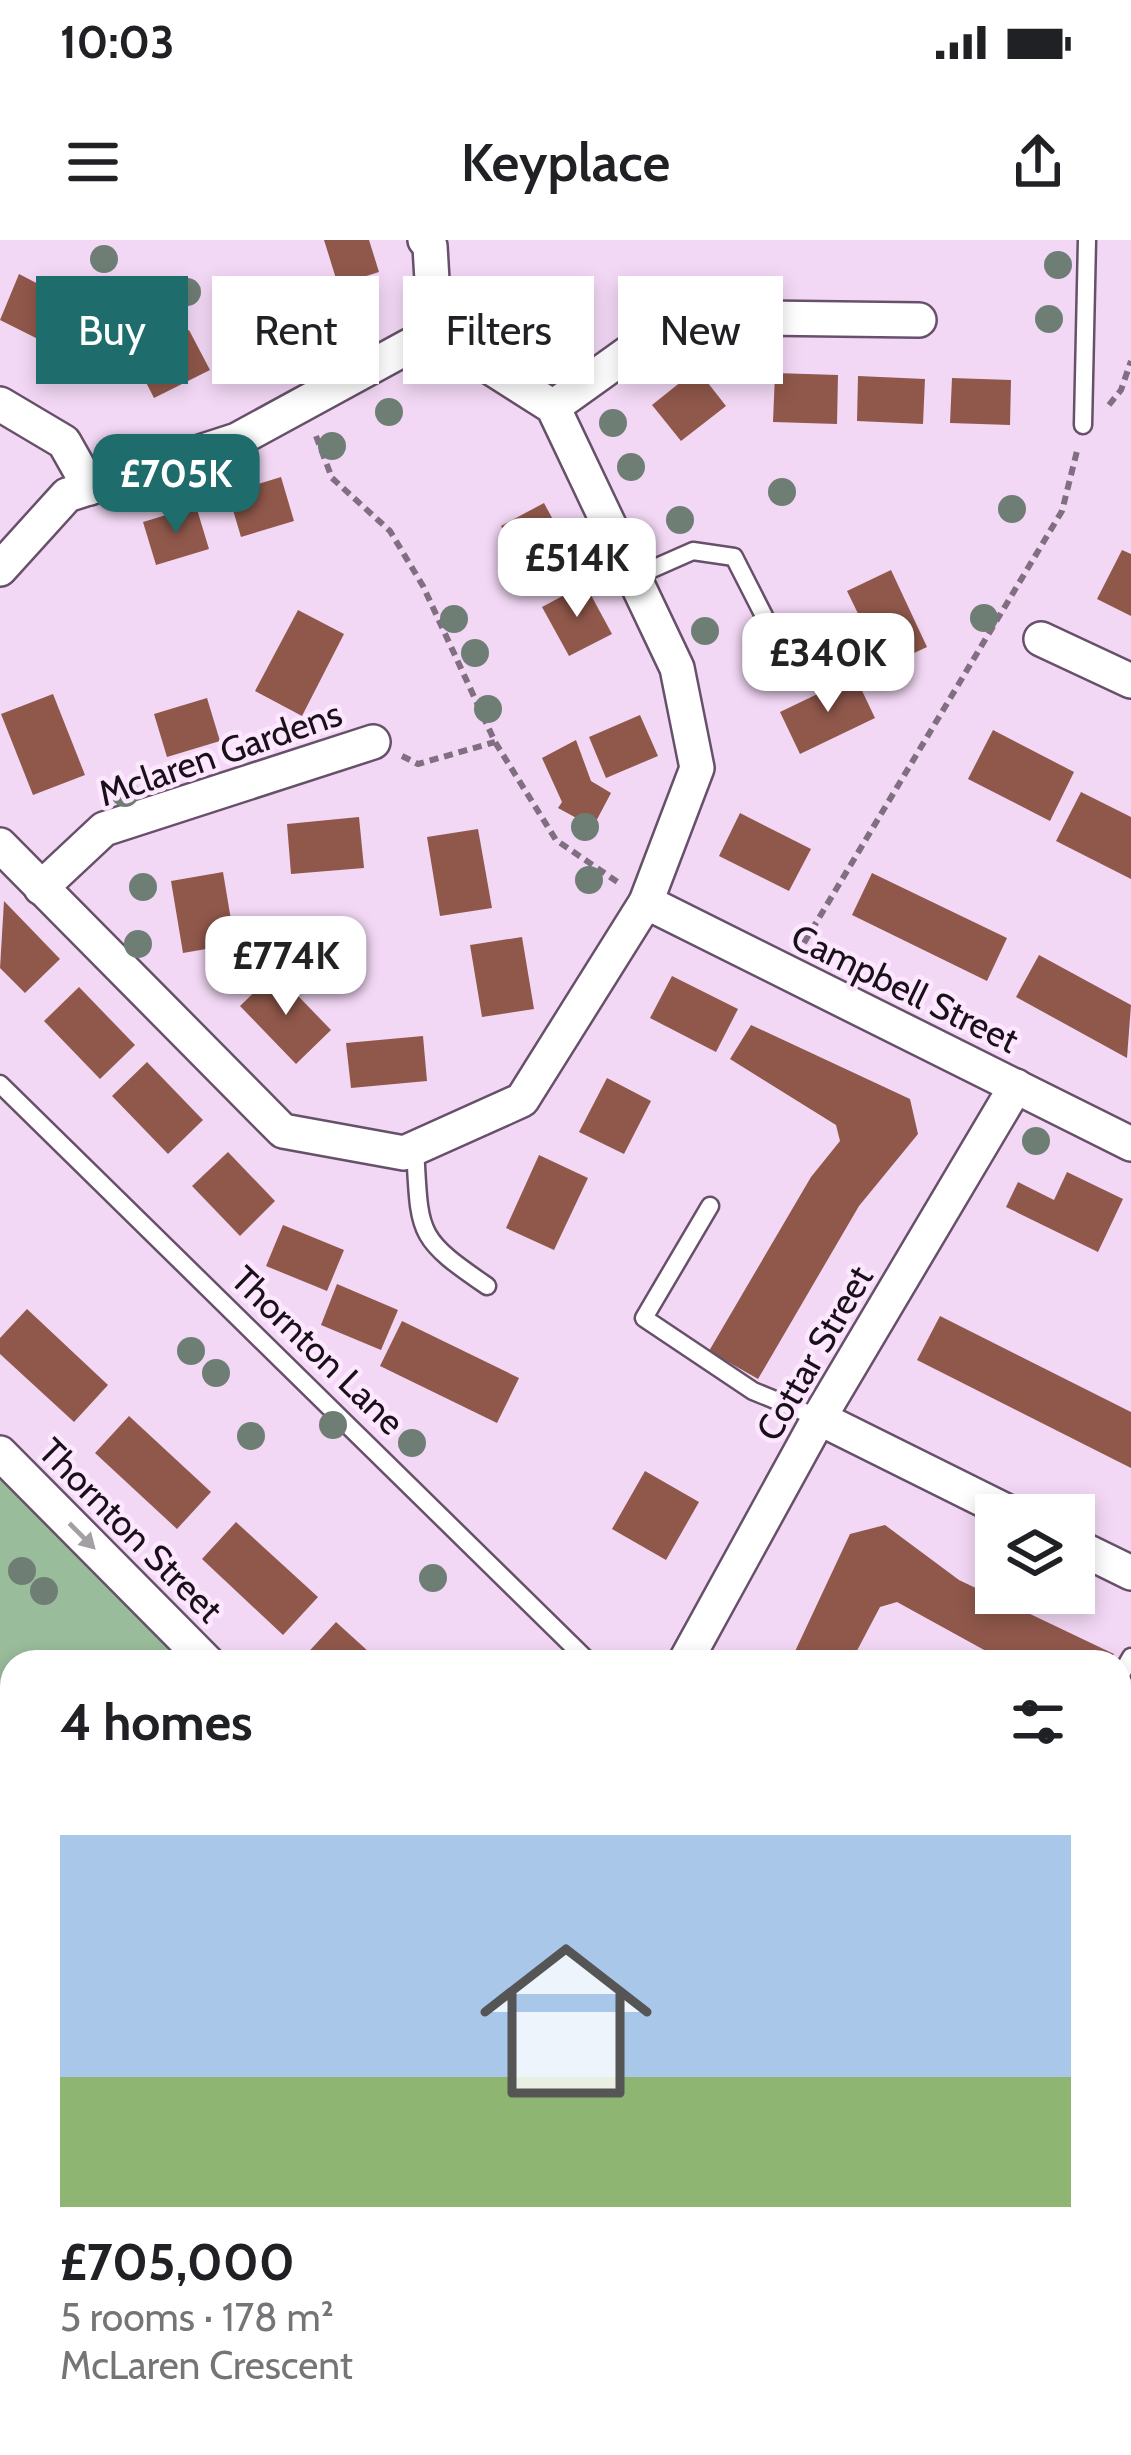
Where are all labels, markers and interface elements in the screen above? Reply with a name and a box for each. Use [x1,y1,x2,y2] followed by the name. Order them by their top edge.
[60,15,174,69] text: 10:03
[60,129,126,195] icon: menu
[461,129,670,195] text: Keyplace
[1005,129,1071,195] icon: share
[36,276,188,384] chip: Buy
[212,276,379,384] chip: Rent
[403,276,594,384] chip: Filters
[618,276,783,384] chip: New
[92,434,260,536] pin: £705K
[120,449,232,497] text: £705K
[493,518,661,620] pin: £514K
[525,533,629,581] text: £514K
[744,613,912,715] pin: £340K
[769,628,887,676] text: £340K
[93,691,347,815] street label: Mclaren Gardens
[784,914,1026,1062] street label: Campbell Street
[202,916,370,1018] pin: £774K
[232,931,340,979] text: £774K
[222,1257,414,1443] street label: Thornton Lane
[746,1258,882,1448] street label: Cottar Street
[30,1429,232,1631] street label: Thornton Street
[975,1494,1095,1614] map controls
[975,1494,1095,1614] button: layers
[68,1522,96,1550] one-way arrow
[1005,1689,1071,1755] icon: filters
[60,1691,252,1753] text: 4 homes
[458,1913,674,2129] icon: home
[60,2231,295,2293] text: £705,000
[60,2293,334,2341] text: 5 rooms · 178 m²
[60,2341,353,2389] text: McLaren Crescent

